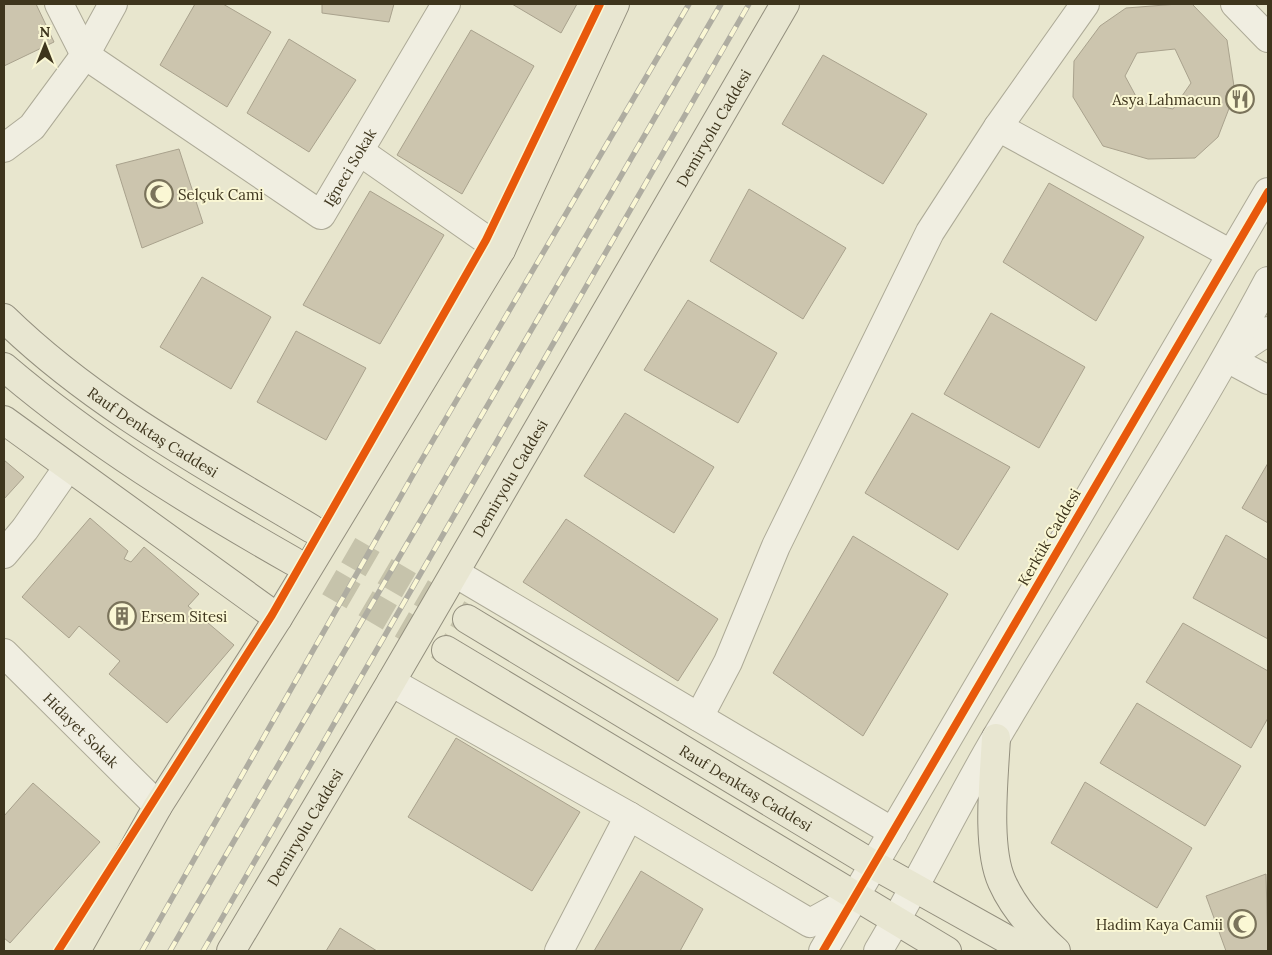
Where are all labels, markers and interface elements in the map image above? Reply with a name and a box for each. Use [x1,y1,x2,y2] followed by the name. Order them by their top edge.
[20,20,70,70] north arrow
[40,23,51,41] text: N
[671,66,755,190] street label: Demiryolu Caddesi
[1225,84,1255,114] restaurant icon: Asya Lahmacun
[1111,90,1221,109] place label: Asya Lahmacun
[319,125,380,210] street label: Iğneci Sokak
[144,179,174,209] mosque icon: Selçuk Cami
[178,185,264,204] place label: Selçuk Cami
[84,382,222,481] street label: Rauf Denktaş Caddesi
[468,416,551,540] street label: Demiryolu Caddesi
[1014,485,1084,589] street label: Kerkük Caddesi
[107,601,137,631] building icon: Ersem Sitesi
[141,607,227,626] place label: Ersem Sitesi
[39,688,123,772] street label: Hidayet Sokak
[676,740,816,835] street label: Rauf Denktaş Caddesi
[262,765,347,889] street label: Demiryolu Caddesi
[1227,909,1257,939] mosque icon: Hadim Kaya Camii
[1096,915,1223,934] place label: Hadim Kaya Camii

